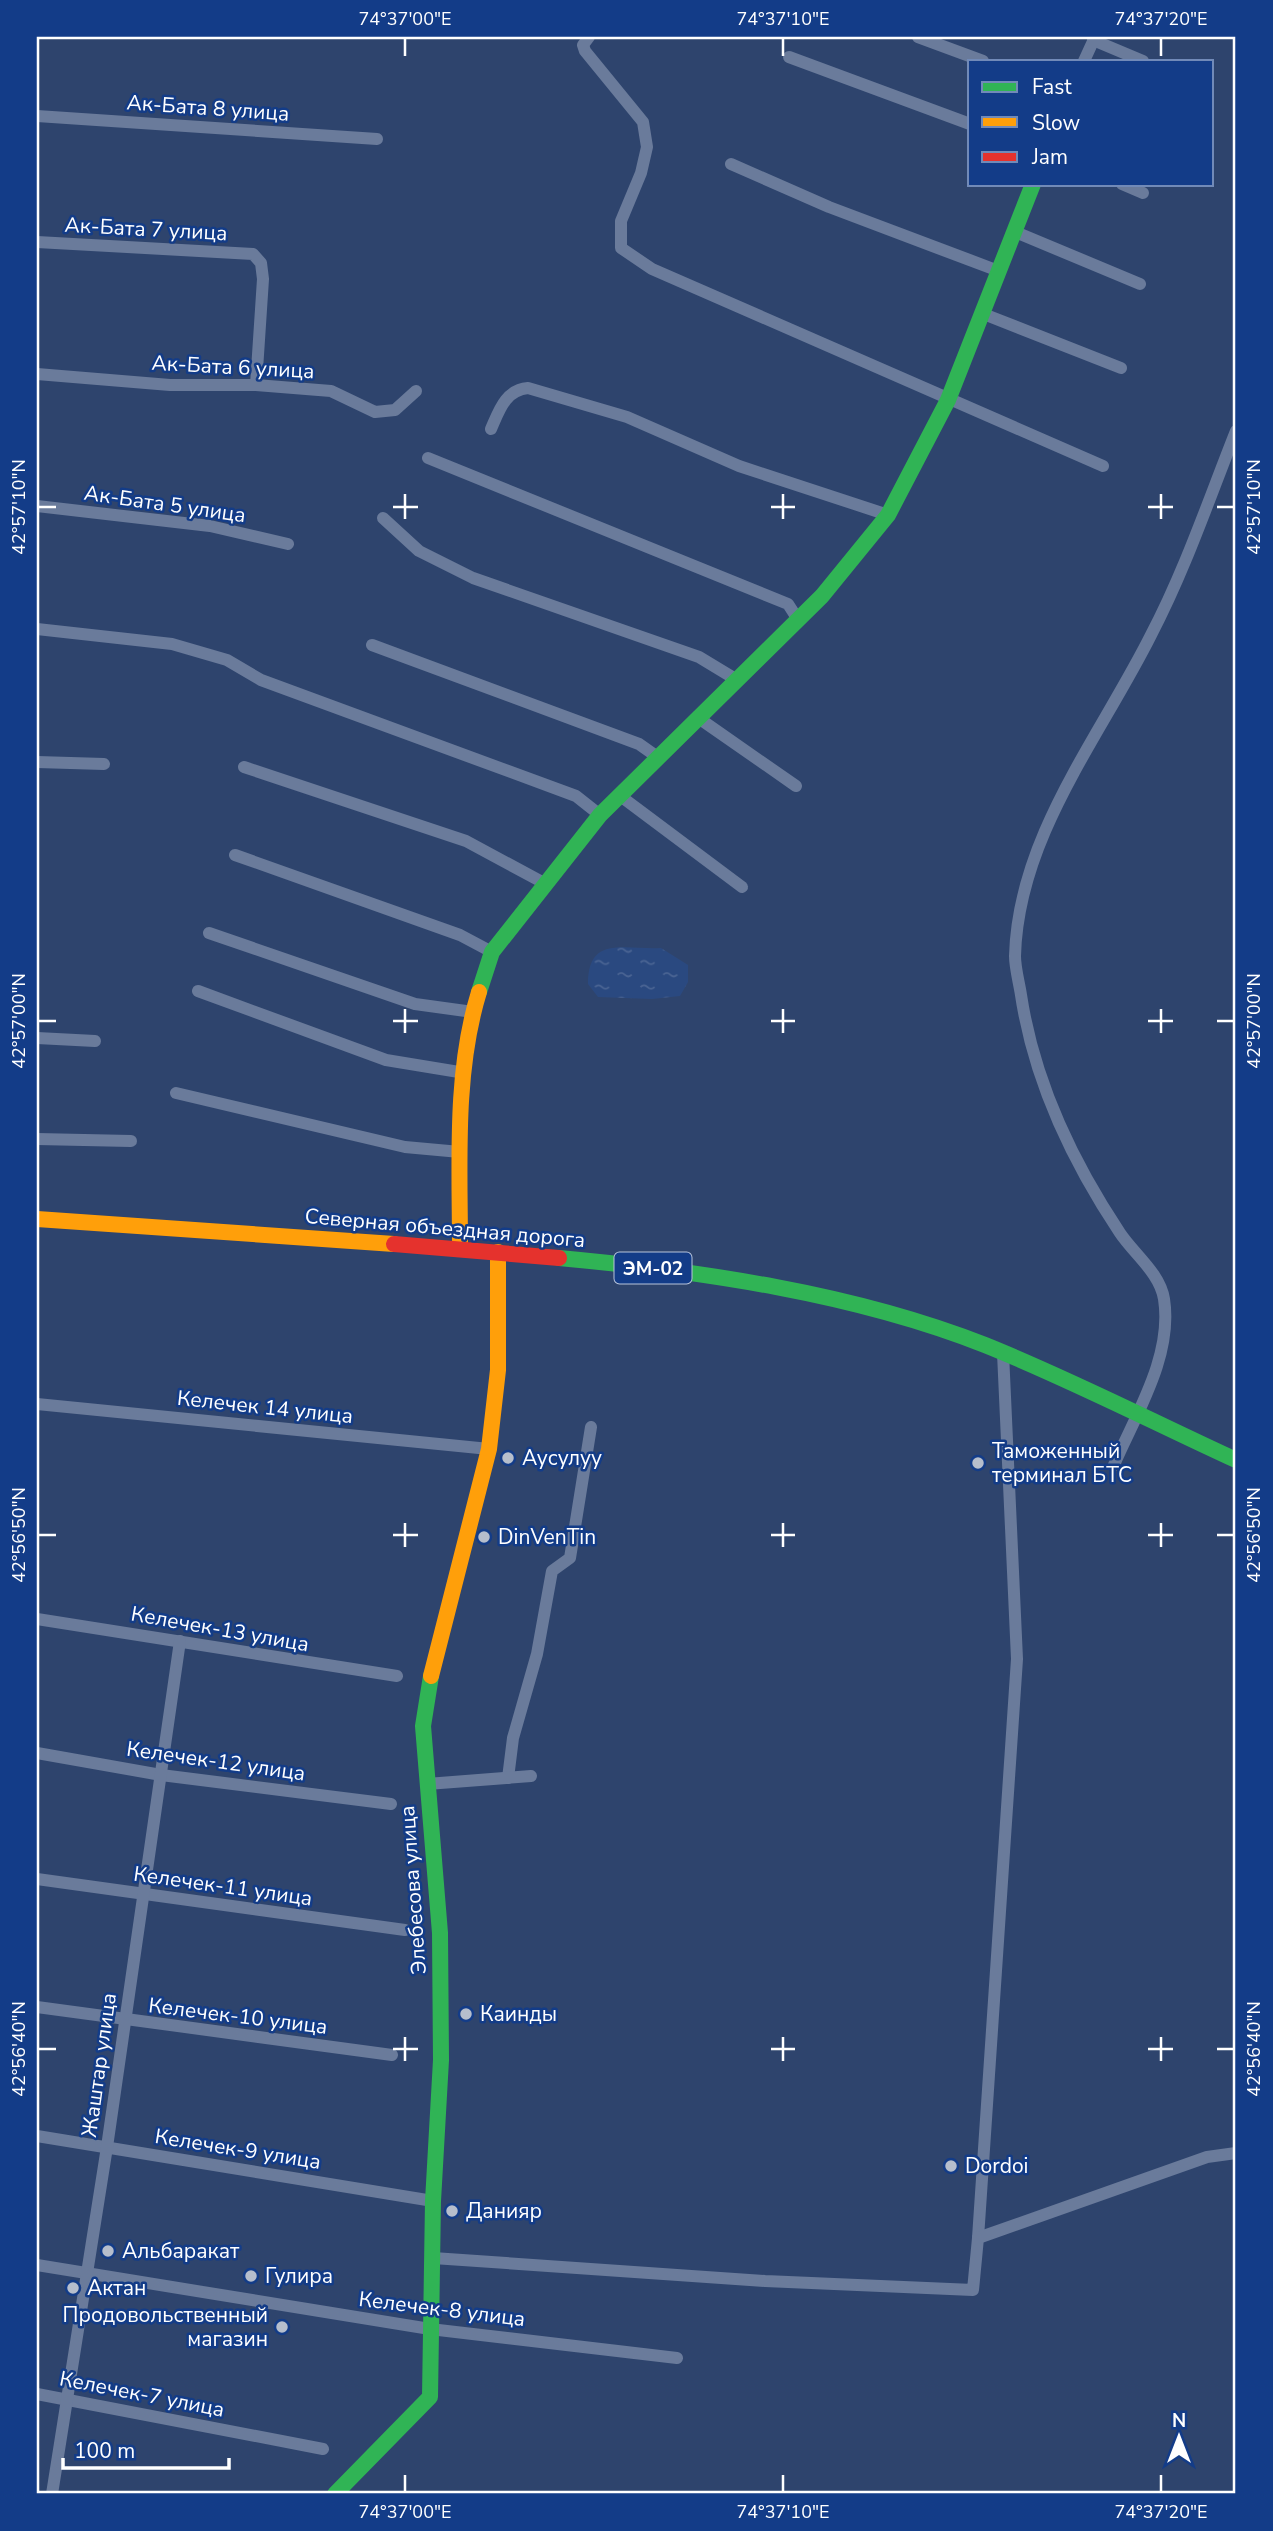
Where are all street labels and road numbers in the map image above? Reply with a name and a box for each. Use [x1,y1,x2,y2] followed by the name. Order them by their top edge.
[126,88,290,128] street label: Ак-Бата 8 улица
[64,211,228,247] street label: Ак-Бата 7 улица
[151,349,315,385] street label: Ак-Бата 6 улица
[82,479,248,529] street label: Ак-Бата 5 улица
[304,1202,586,1254] street label: Северная объездная дорога
[614,1252,692,1284] road number: ЭМ-02
[176,1384,354,1430] street label: Келечек 14 улица
[129,1600,311,1658] street label: Келечек-13 улица
[125,1735,307,1787] street label: Келечек-12 улица
[393,1805,433,1975] street label: Элебесова улица
[132,1860,314,1912] street label: Келечек-11 улица
[75,1991,123,2139] street label: Жаштар улица
[147,1991,329,2041] street label: Келечек-10 улица
[153,2122,323,2176] street label: Келечек-9 улица
[357,2285,527,2333] street label: Келечек-8 улица
[57,2364,227,2424] street label: Келечек-7 улица

